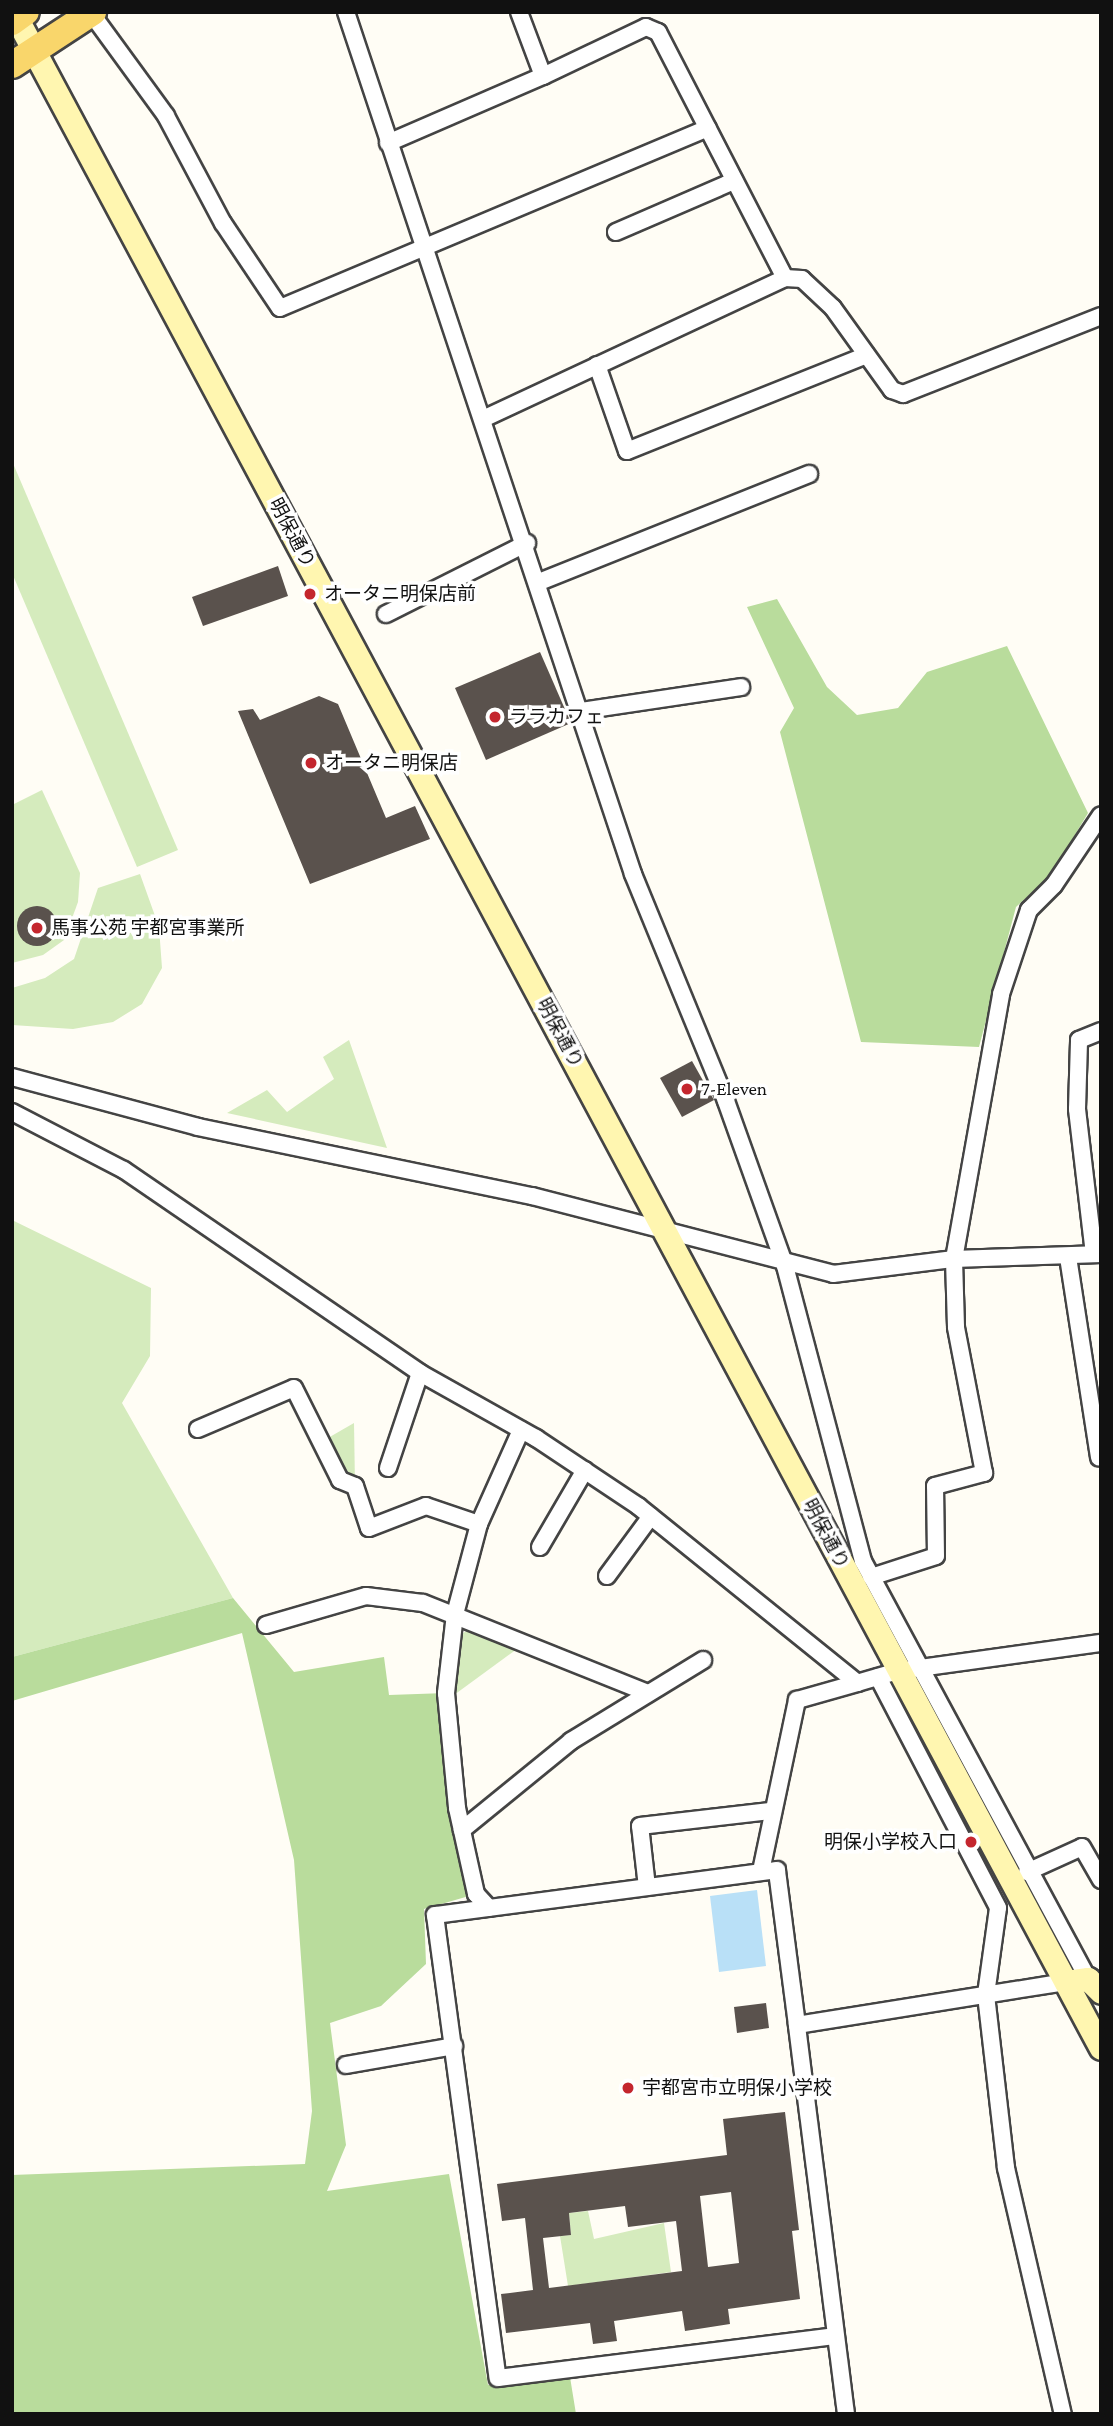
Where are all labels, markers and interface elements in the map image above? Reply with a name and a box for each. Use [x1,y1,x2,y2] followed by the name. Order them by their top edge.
[264,494,320,572] street label: 明保通り
[324,583,476,605] place label: オータニ明保店前
[302,586,318,602] marker: オータニ明保店前
[509,706,604,728] place label: ララカフェ
[487,709,503,725] marker: ララカフェ
[325,752,458,774] place label: オータニ明保店
[303,755,319,771] marker: オータニ明保店
[51,917,245,939] place label: 馬事公苑 宇都宮事業所
[29,920,45,936] marker: 馬事公苑 宇都宮事業所
[532,994,588,1072] street label: 明保通り
[701,1078,767,1100] place label: 7-Eleven
[679,1081,695,1097] marker: 7-Eleven
[798,1495,854,1573] street label: 明保通り
[824,1831,957,1853] place label: 明保小学校入口
[963,1834,979,1850] marker: 明保小学校入口
[642,2077,832,2099] place label: 宇都宮市立明保小学校
[620,2080,636,2096] marker: 宇都宮市立明保小学校

